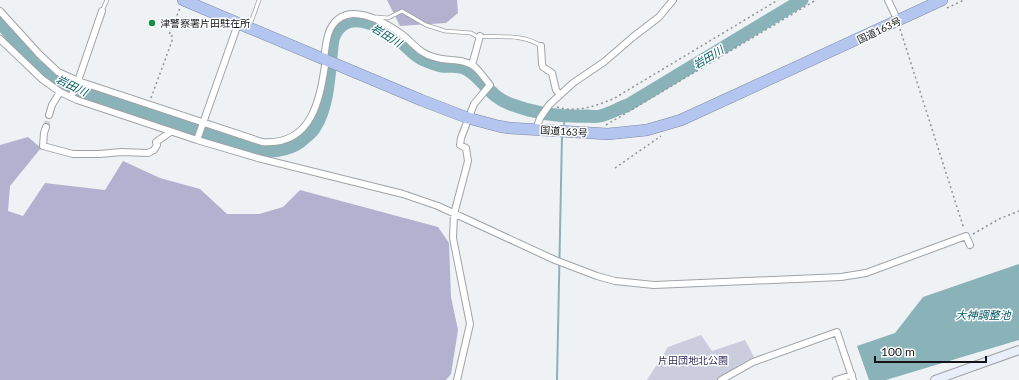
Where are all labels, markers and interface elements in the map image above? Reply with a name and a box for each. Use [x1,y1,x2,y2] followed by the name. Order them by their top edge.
[855,15,903,45] street label: 国道163号
[160,17,250,29] place label: 津警察署片田駐在所
[147,18,157,28] marker: 津警察署片田駐在所
[370,21,405,50] water label: 岩田川
[691,42,726,71] water label: 岩田川
[54,72,91,99] water label: 岩田川
[540,123,588,139] street label: 国道163号
[956,308,1011,321] water label: 大神調整池
[875,338,986,364] scale bar
[881,344,915,359] text: 100 m
[658,354,728,366] park label: 片田団地北公園

